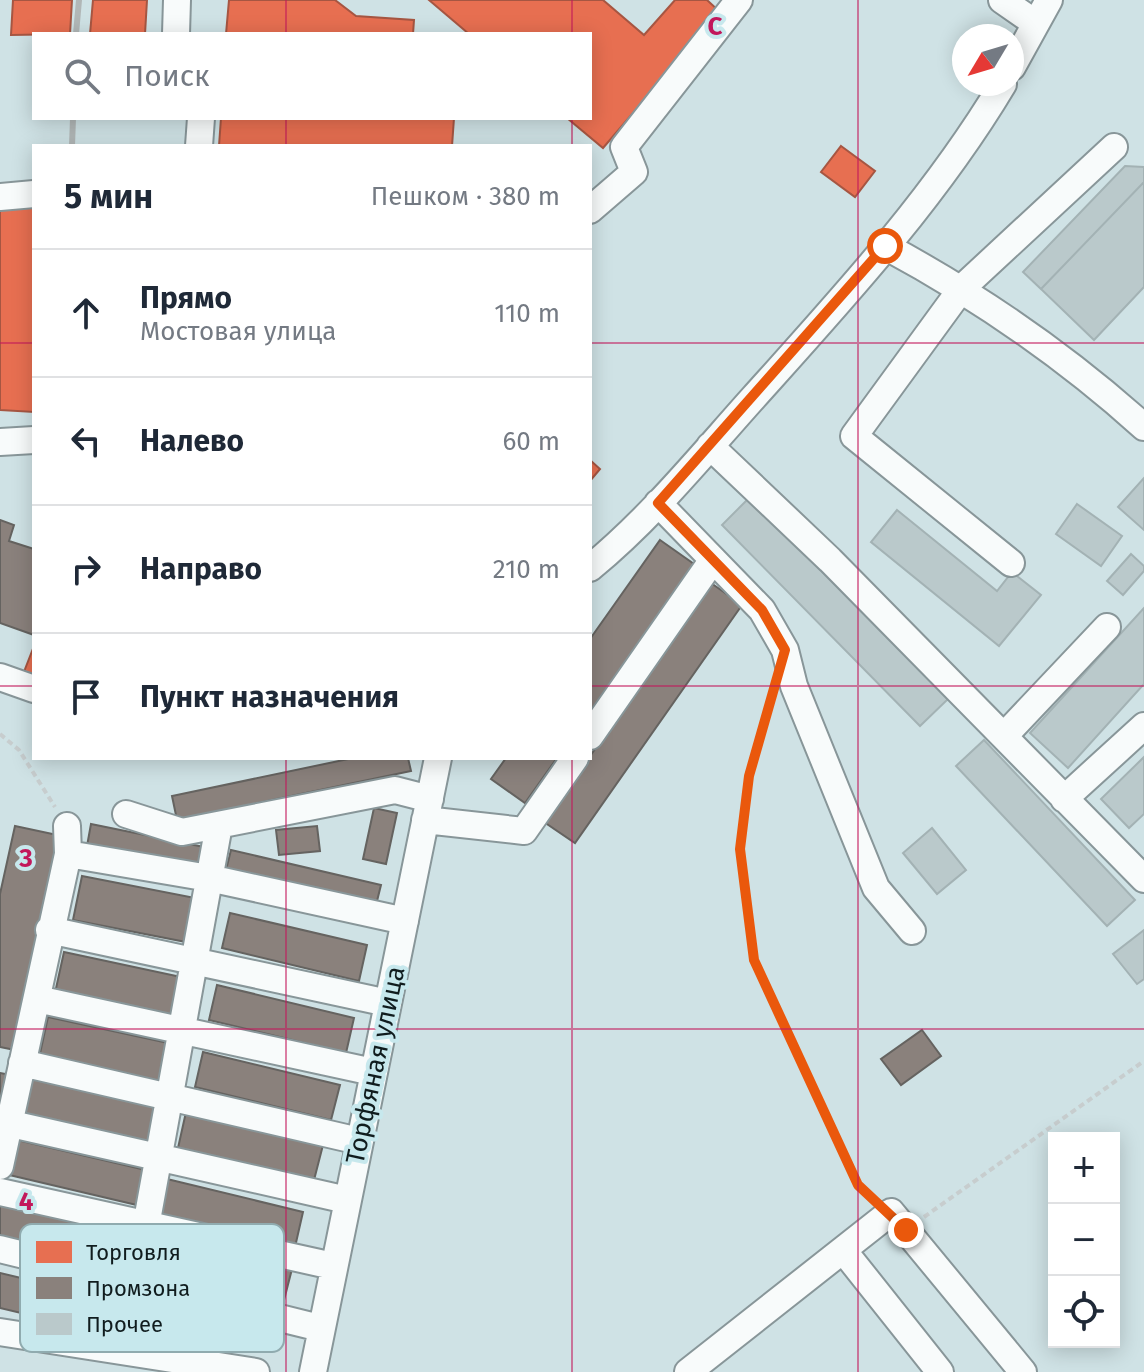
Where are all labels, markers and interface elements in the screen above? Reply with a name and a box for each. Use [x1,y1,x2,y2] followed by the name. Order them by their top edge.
[708,11,723,42] text: C
[952,24,1024,96] north arrow
[32,32,592,120] search box
[60,54,104,98] icon: search
[124,58,210,94] text: Поиск
[64,176,153,217] text: 5 мин
[371,181,560,212] text: Пешком · 380 m
[867,228,903,264] route start
[140,280,232,316] text: Прямо
[64,291,108,335] icon: ahead
[494,298,560,329] text: 110 m
[140,316,336,347] text: Мостовая улица
[64,419,108,463] icon: left
[140,423,244,459] text: Налево
[502,426,560,457] text: 60 m
[64,547,108,591] icon: right
[140,551,262,587] text: Направо
[493,554,560,585] text: 210 m
[64,675,108,719] icon: arrive
[140,679,399,715] text: Пункт назначения
[18,843,33,874] text: 3
[339,964,412,1167] street label: Торфяная улица
[1048,1132,1120,1348] map controls
[1048,1132,1120,1204] button: +
[19,1186,34,1217] text: 4
[1048,1204,1120,1276] button: −
[888,1212,924,1248] route end
[20,1224,284,1352] legend
[86,1239,181,1266] text: Торговля
[86,1275,190,1302] text: Промзона
[1048,1276,1120,1348] button: locate
[86,1311,163,1338] text: Прочее

